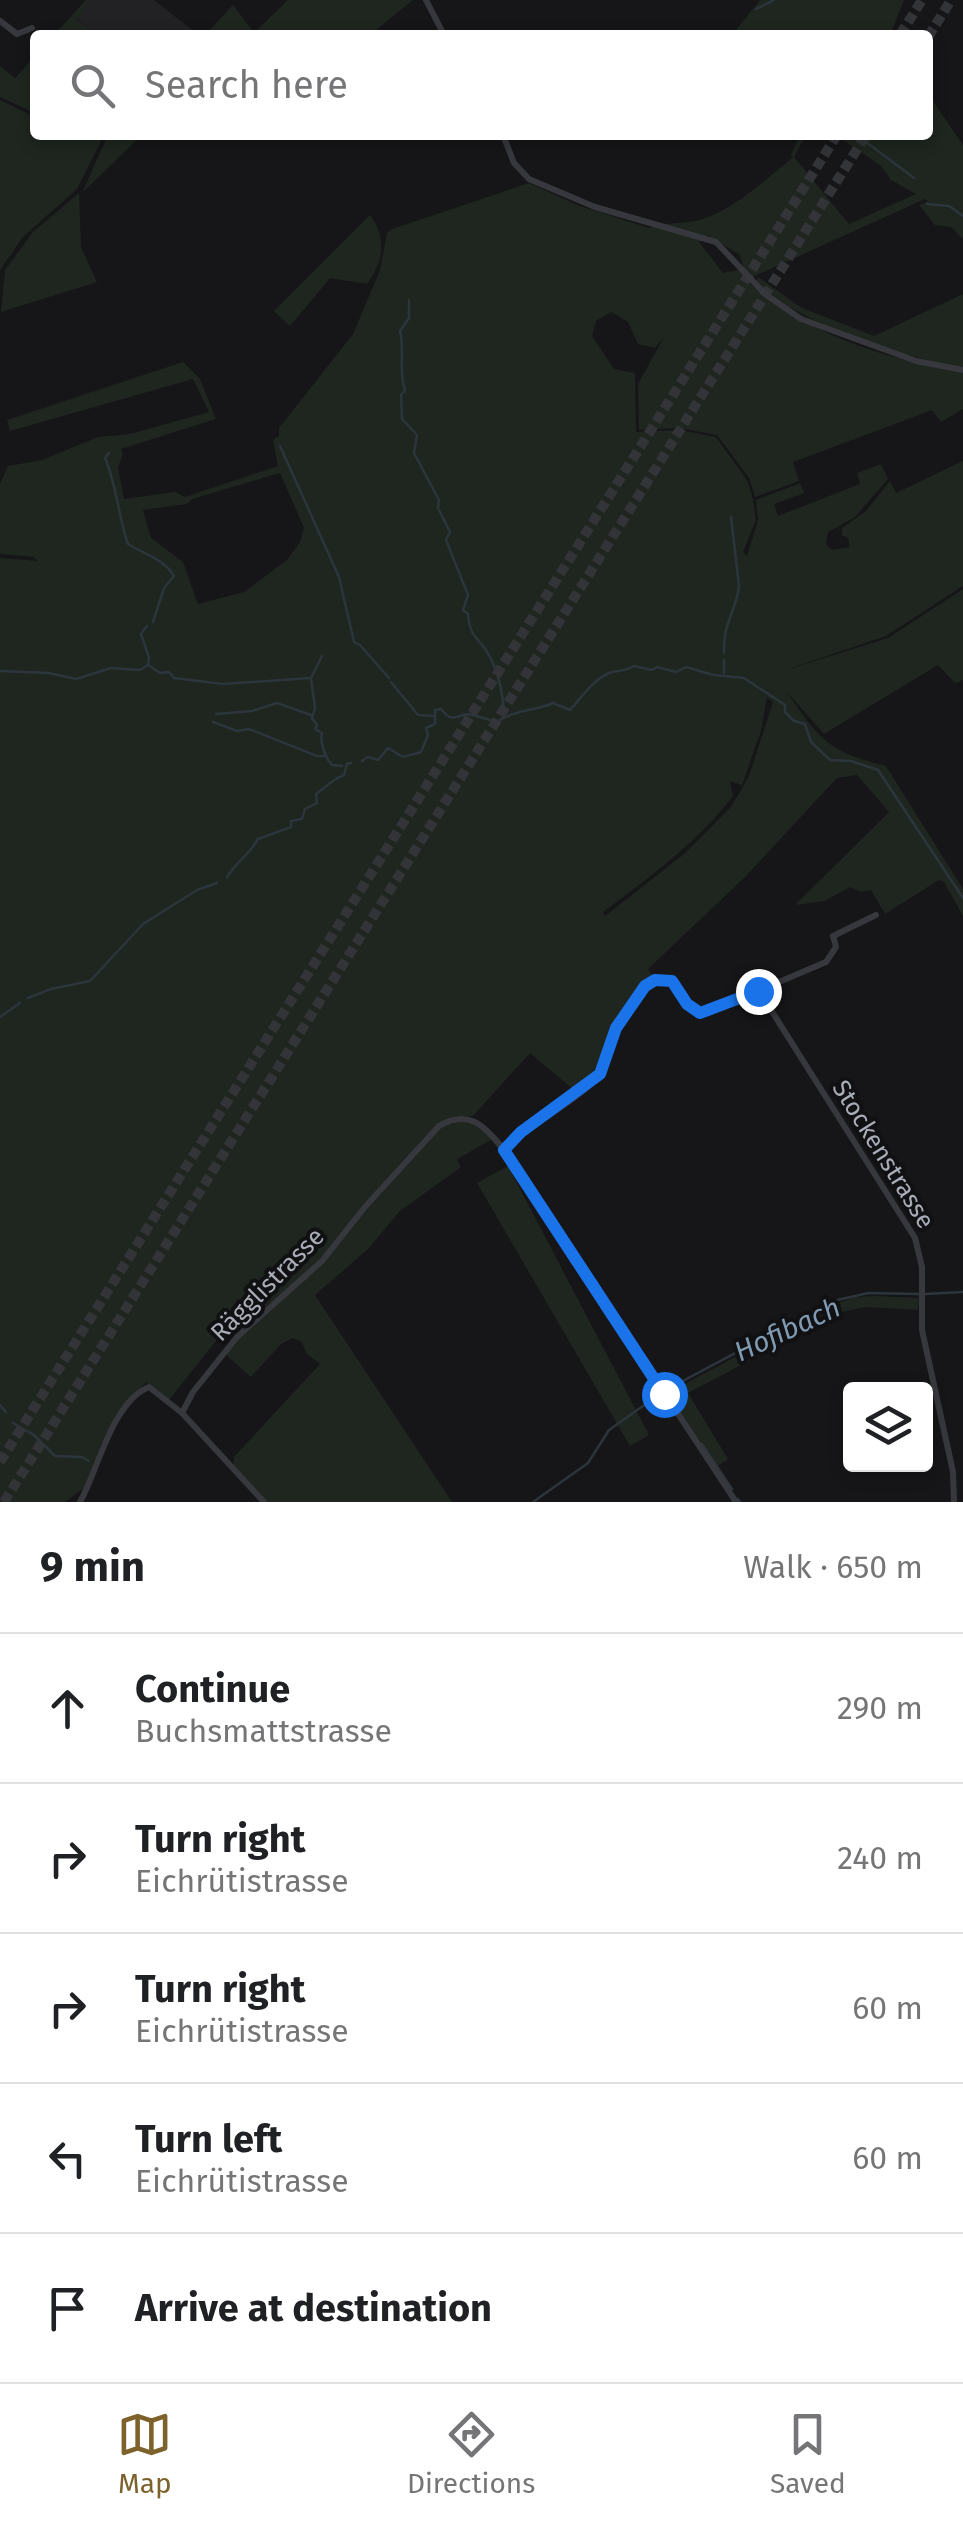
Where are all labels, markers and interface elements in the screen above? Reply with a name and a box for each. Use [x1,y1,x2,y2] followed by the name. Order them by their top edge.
[30,30,933,140] search box
[65,58,120,113] icon: search
[145,62,348,108] text: Search here
[736,969,782,1015] route end
[826,1075,941,1234] street label: Stockenstrasse
[205,1222,331,1348] street label: Rägglistrasse
[729,1291,845,1368] water label: Hofibach
[642,1372,688,1418] route start
[843,1382,933,1472] map controls
[843,1382,933,1472] button: layers
[40,1542,145,1592] text: 9 min
[743,1548,923,1586] text: Walk · 650 m
[135,1666,290,1712] text: Continue
[40,1681,95,1736] icon: ahead
[837,1689,923,1727] text: 290 m
[135,1712,392,1750] text: Buchsmattstrasse
[135,1816,305,1862] text: Turn right
[40,1831,95,1886] icon: right
[837,1839,923,1877] text: 240 m
[135,1862,349,1900] text: Eichrütistrasse
[135,1966,305,2012] text: Turn right
[40,1981,95,2036] icon: right
[852,1989,923,2027] text: 60 m
[135,2012,349,2050] text: Eichrütistrasse
[135,2116,282,2162] text: Turn left
[40,2131,95,2186] icon: left
[852,2139,923,2177] text: 60 m
[135,2162,349,2200] text: Eichrütistrasse
[40,2281,95,2336] icon: arrive
[135,2285,492,2331] text: Arrive at destination
[117,2407,172,2500] tab: Map
[407,2407,535,2500] tab: Directions
[770,2407,846,2500] tab: Saved

